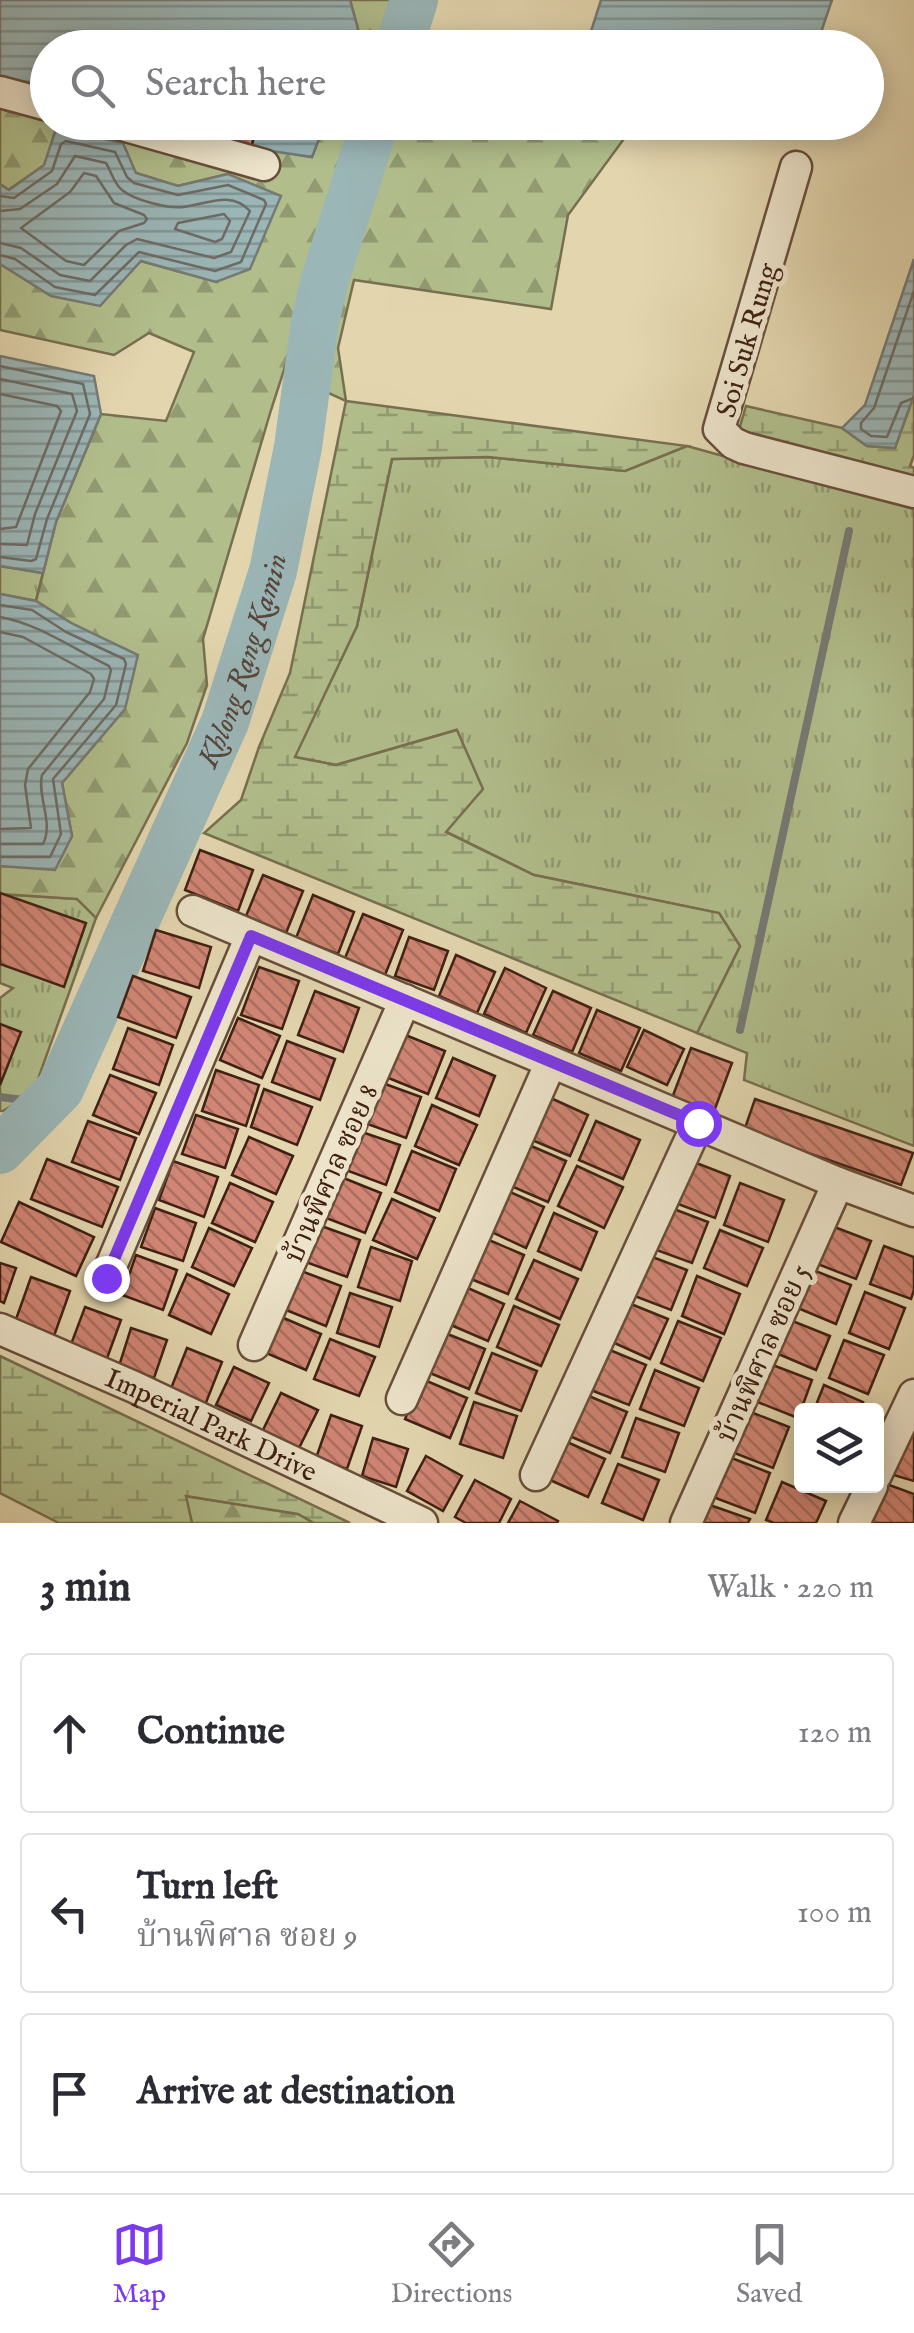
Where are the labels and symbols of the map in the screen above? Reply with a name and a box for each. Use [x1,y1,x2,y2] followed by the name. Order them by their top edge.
[710,259,787,422] street label: Soi Suk Rung
[190,551,297,775] water label: Khlong Rang Kamin
[277,1079,387,1269] street label: บ้านพิศาล ซอย 8
[676,1101,722,1147] route start
[84,1256,130,1302] route end
[709,1260,819,1448] street label: บ้านพิศาล ซอย 5
[99,1362,322,1491] street label: Imperial Park Drive

